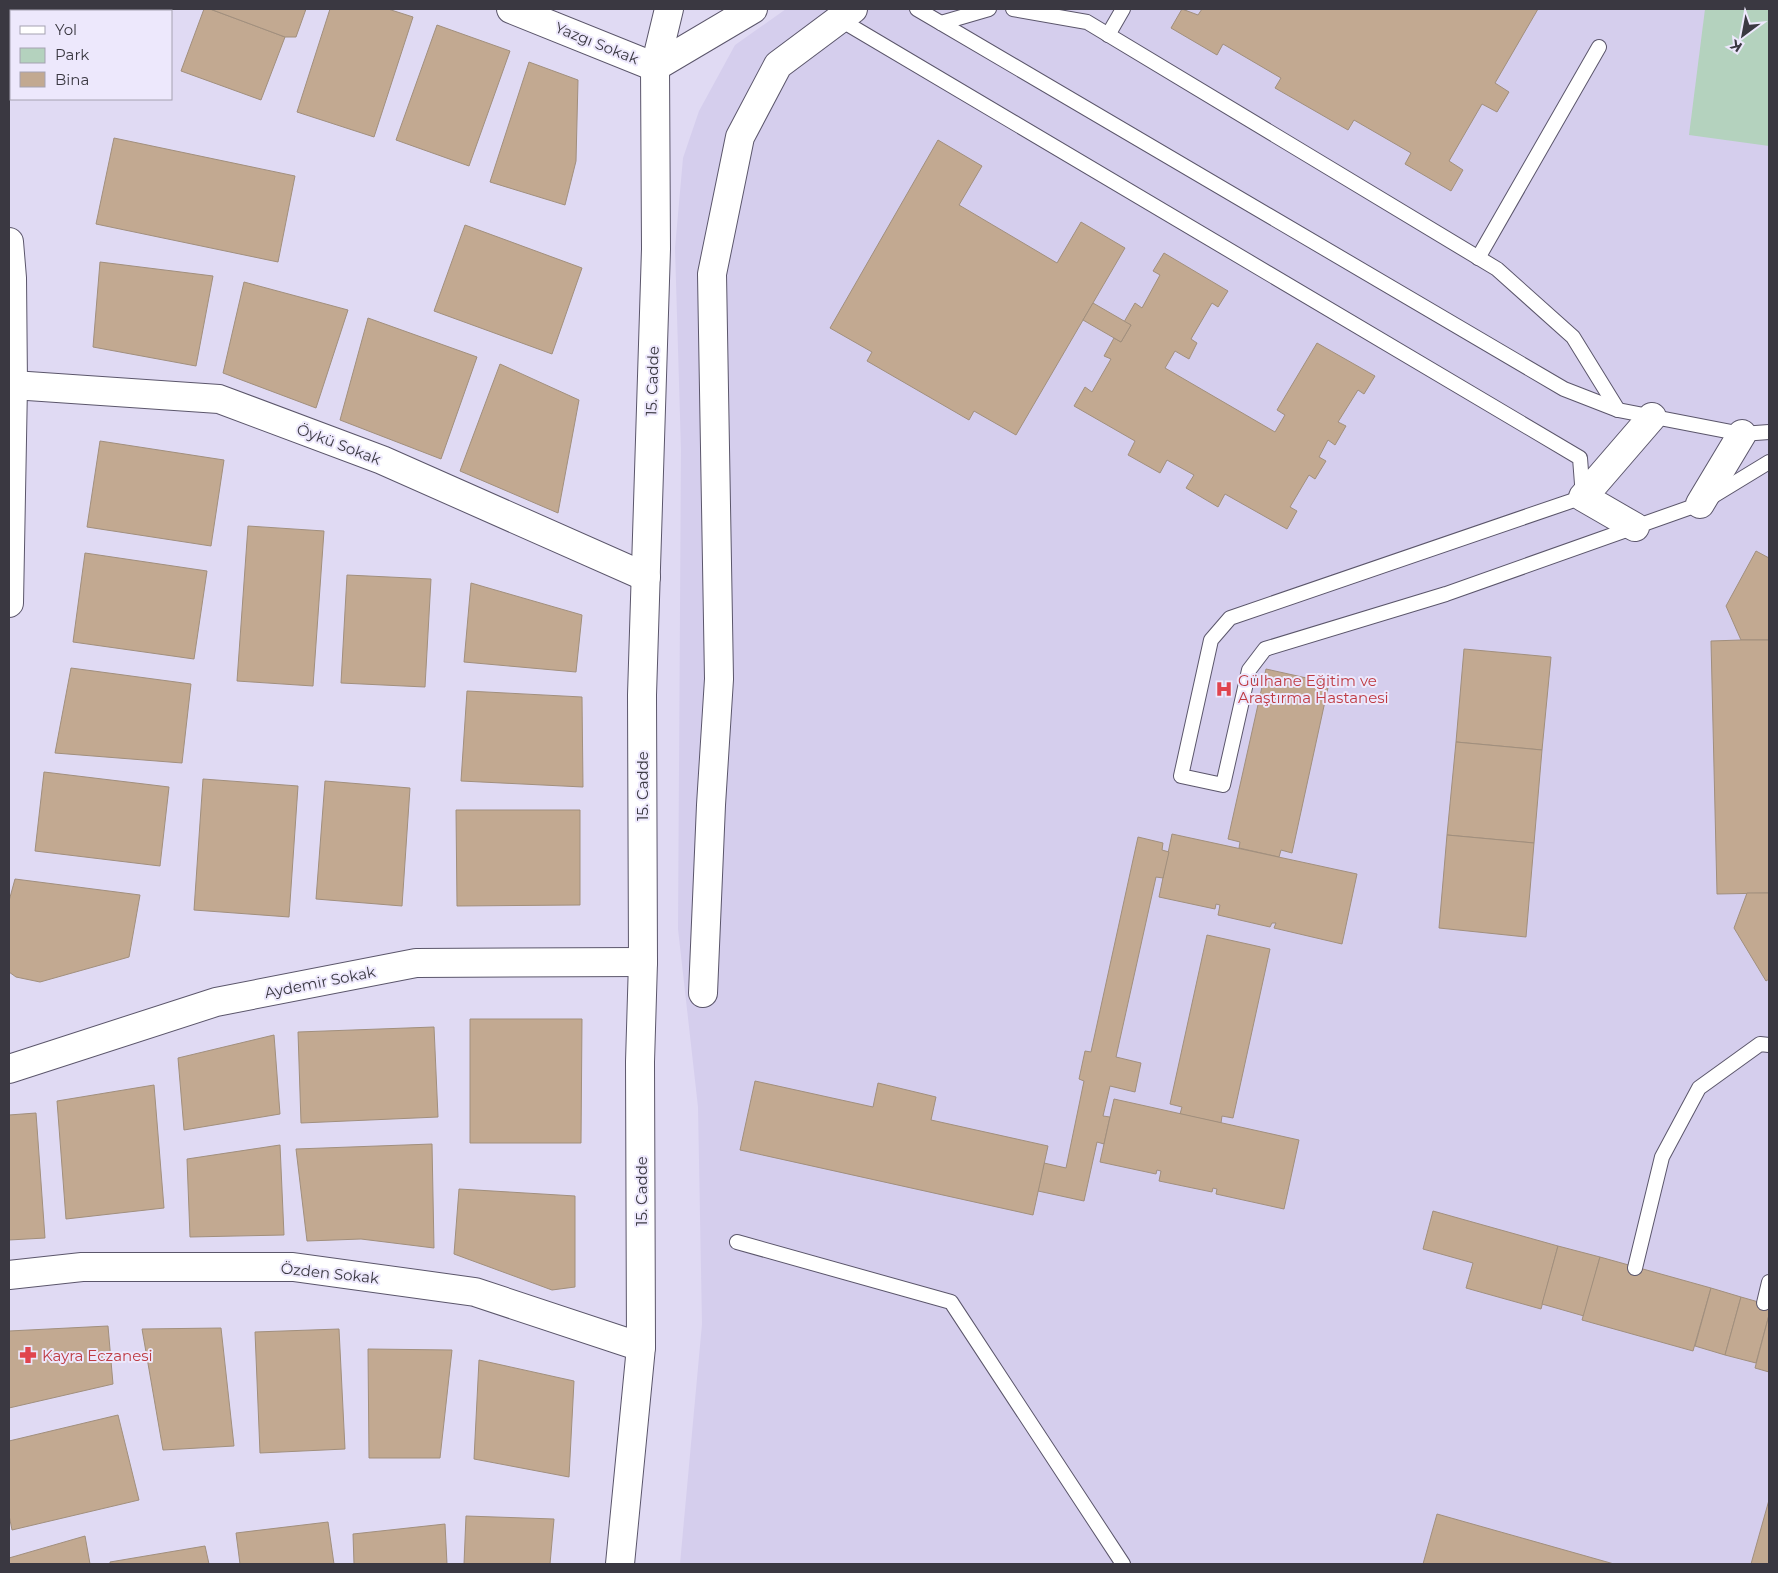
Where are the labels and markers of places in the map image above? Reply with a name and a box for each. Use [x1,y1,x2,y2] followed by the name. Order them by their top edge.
[1238,671,1389,707] place label: Gülhane Eğitim ve Araştırma Hastanesi
[1214,679,1234,699] hospital icon: Gülhane Eğitim ve Araştırma Hastanesi
[18,1345,38,1365] pharmacy icon: Kayra Eczanesi
[42,1346,153,1365] place label: Kayra Eczanesi

